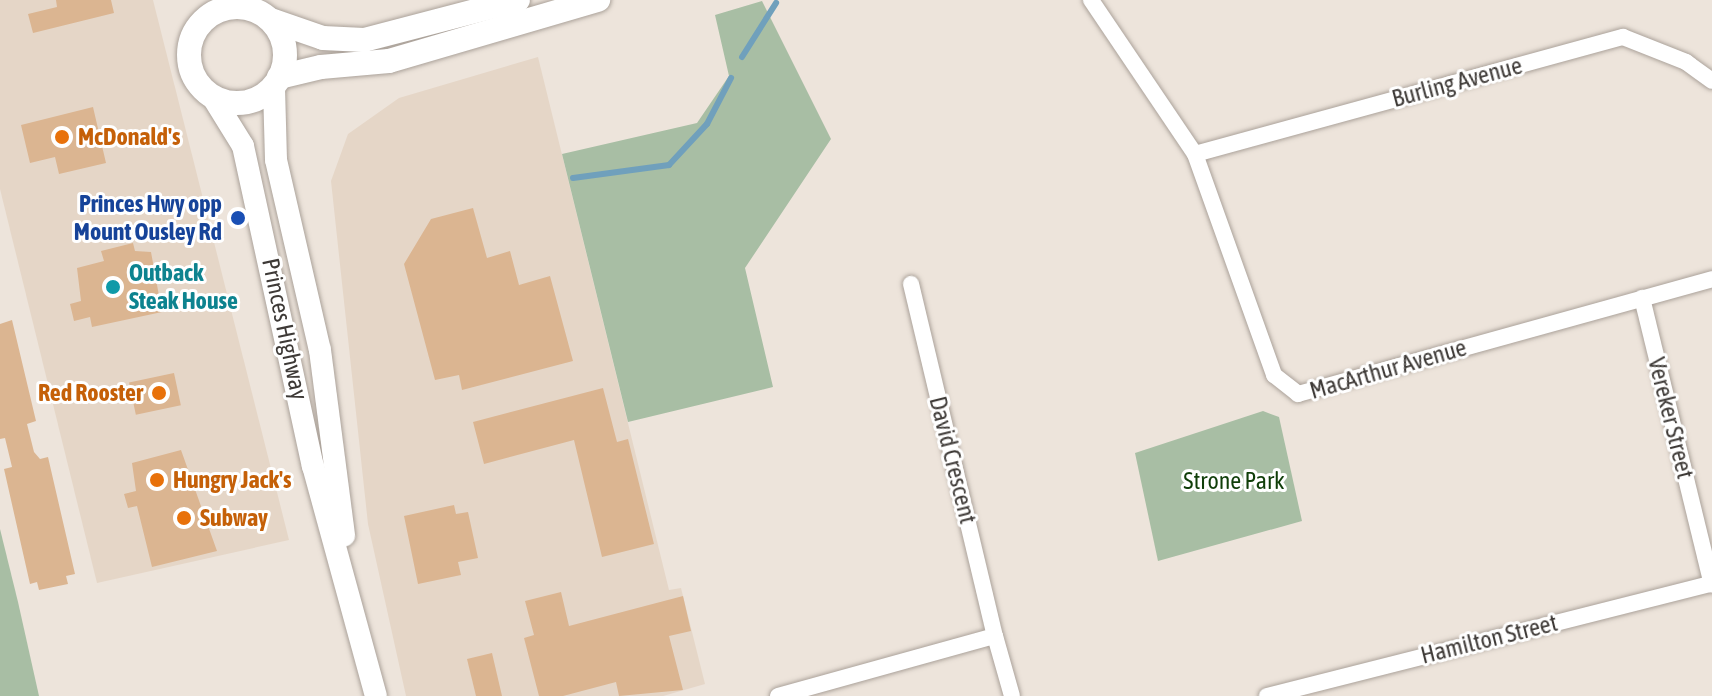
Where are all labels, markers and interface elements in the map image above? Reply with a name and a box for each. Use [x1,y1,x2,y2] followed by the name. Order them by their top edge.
[1389,51,1525,113] street label: Burling Avenue
[78,123,180,151] place label: McDonald's
[53,128,71,146] marker: McDonald's
[74,190,222,246] place label: Princes Hwy opp Mount Ousley Rd
[229,209,247,227] marker: Princes Hwy opp Mount Ousley Rd
[256,256,314,402] street label: Princes Highway
[129,259,238,315] place label: Outback Steak House
[104,278,122,296] marker: Outback Steak House
[1306,333,1470,405] street label: MacArthur Avenue
[1642,354,1700,482] street label: Vereker Street
[38,379,143,407] place label: Red Rooster
[150,384,168,402] marker: Red Rooster
[923,393,983,527] street label: David Crescent
[173,466,291,494] place label: Hungry Jack's
[1183,467,1285,495] park label: Strone Park
[148,471,166,489] marker: Hungry Jack's
[200,504,268,532] place label: Subway
[175,509,193,527] marker: Subway
[1418,608,1560,670] street label: Hamilton Street

